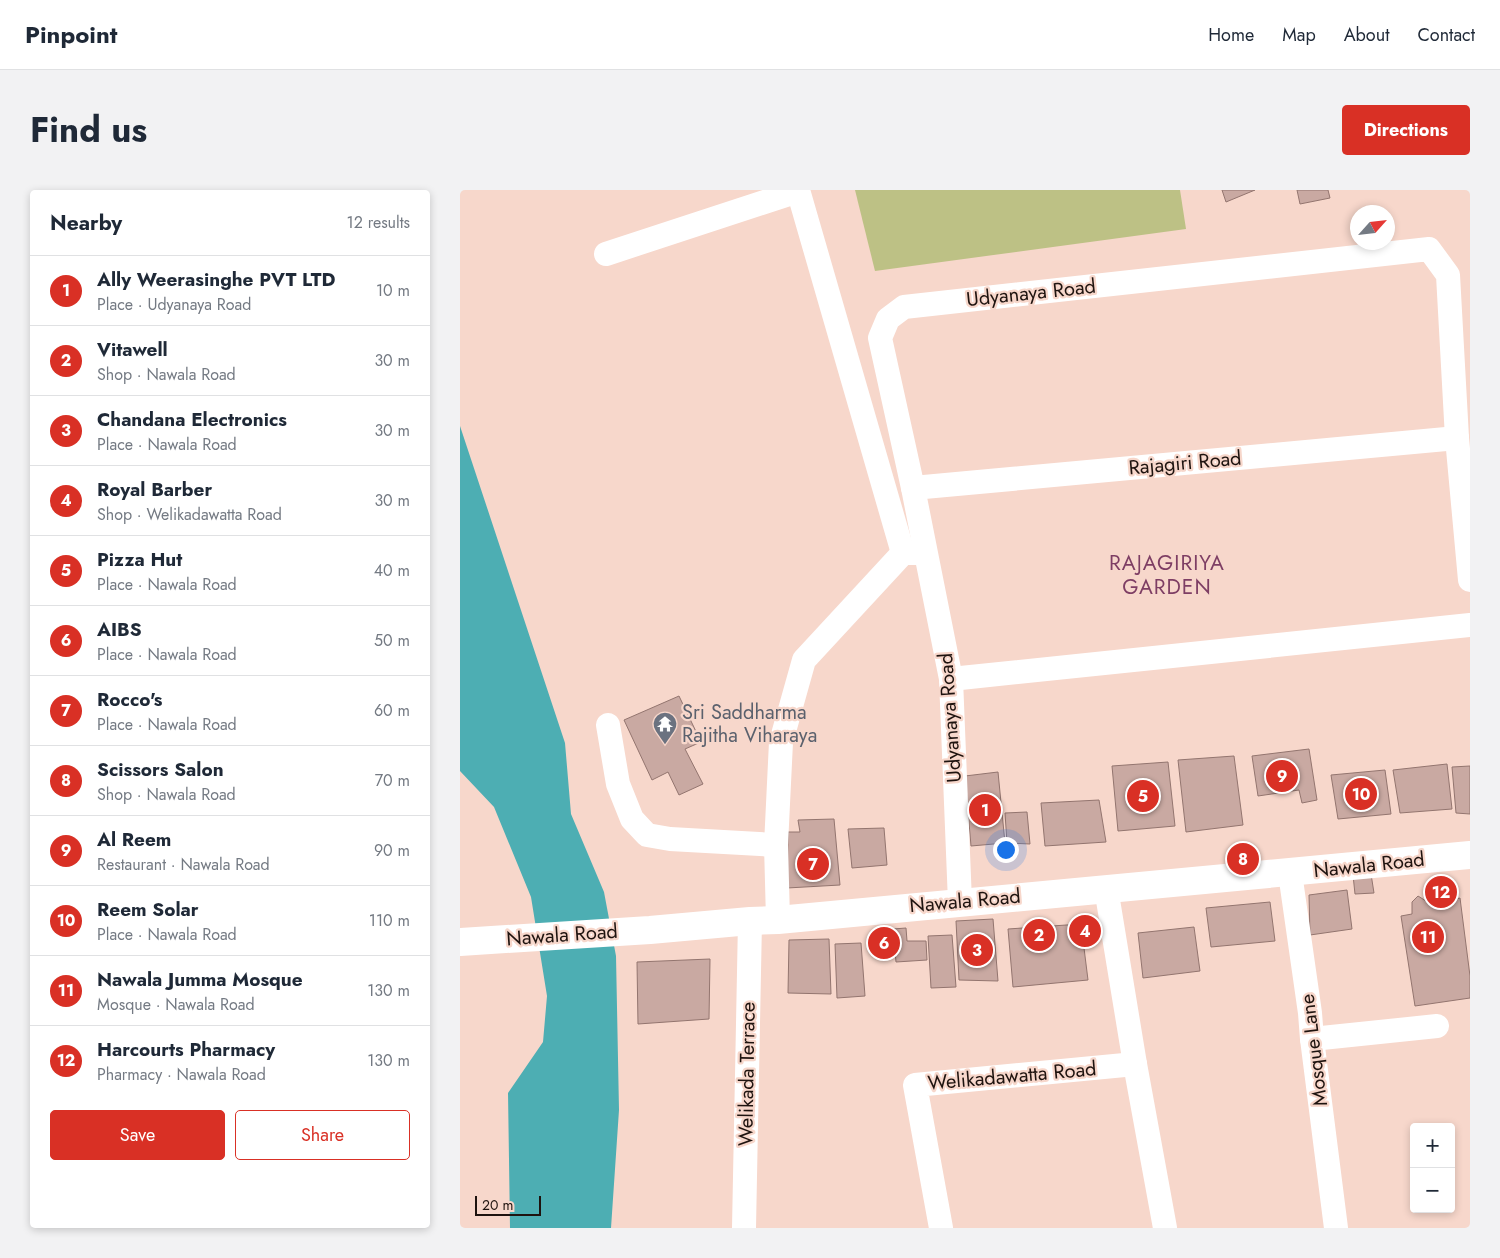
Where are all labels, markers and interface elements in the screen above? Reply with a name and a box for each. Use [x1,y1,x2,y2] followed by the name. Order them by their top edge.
[25,17,117,52] text: Pinpoint
[1208,22,1254,48] text: Home
[1282,22,1316,48] text: Map
[1344,22,1389,48] text: About
[1417,22,1475,48] text: Contact
[30,105,147,155] text: Find us
[1342,105,1470,155] button: Directions
[1350,205,1395,250] north arrow
[50,208,122,238] text: Nearby
[347,211,410,234] text: 12 results
[97,266,335,293] text: Ally Weerasinghe PVT LTD
[965,272,1097,314] street label: Udyanaya Road
[62,279,70,302] text: 1
[376,279,410,302] text: 10 m
[97,293,251,316] text: Place · Udyanaya Road
[97,336,168,363] text: Vitawell
[61,349,71,372] text: 2
[374,349,410,372] text: 30 m
[97,363,236,386] text: Shop · Nawala Road
[97,406,287,433] text: Chandana Electronics
[61,419,71,442] text: 3
[374,419,410,442] text: 30 m
[97,433,237,456] text: Place · Nawala Road
[1127,444,1243,482] street label: Rajagiri Road
[97,476,212,503] text: Royal Barber
[60,489,72,512] text: 4
[374,489,410,512] text: 30 m
[97,503,282,526] text: Shop · Welikadawatta Road
[97,546,182,573] text: Pizza Hut
[1109,548,1225,602] district label: RAJAGIRIYA GARDEN
[61,559,71,582] text: 5
[374,559,410,582] text: 40 m
[97,573,237,596] text: Place · Nawala Road
[97,616,142,643] text: AIBS
[61,629,71,652] text: 6
[374,629,410,652] text: 50 m
[97,643,237,666] text: Place · Nawala Road
[931,652,969,784] street label: Udyanaya Road
[97,686,163,713] text: Rocco's
[682,698,817,750] place label: Sri Saddharma Rajitha Viharaya
[61,699,71,722] text: 7
[374,699,410,722] text: 60 m
[652,711,678,745] temple icon: Sri Saddharma Rajitha Viharaya
[97,713,237,736] text: Place · Nawala Road
[97,756,224,783] text: Scissors Salon
[1266,757,1298,795] pin: 9
[61,769,71,792] text: 8
[375,769,410,792] text: 70 m
[1345,775,1377,813] pin: 10
[1127,777,1159,815] pin: 5
[97,783,236,806] text: Shop · Nawala Road
[969,791,1001,829] pin: 1
[97,826,171,853] text: Al Reem
[993,837,1019,863] your location
[61,839,71,862] text: 9
[374,839,410,862] text: 90 m
[1227,840,1259,878] pin: 8
[797,845,829,883] pin: 7
[1312,845,1426,885] street label: Nawala Road
[97,853,270,876] text: Restaurant · Nawala Road
[1425,873,1457,911] pin: 12
[908,882,1022,920] street label: Nawala Road
[97,896,199,923] text: Reem Solar
[57,909,75,932] text: 10
[369,909,410,932] text: 110 m
[1069,912,1101,950] pin: 4
[1023,916,1055,954] pin: 2
[505,917,619,953] street label: Nawala Road
[1412,918,1444,956] pin: 11
[97,923,237,946] text: Place · Nawala Road
[868,924,900,962] pin: 6
[961,931,993,969] pin: 3
[97,966,303,993] text: Nawala Jumma Mosque
[58,979,74,1002] text: 11
[367,979,410,1002] text: 130 m
[1293,992,1335,1108] street label: Mosque Lane
[97,993,255,1016] text: Mosque · Nawala Road
[731,1001,763,1147] street label: Welikada Terrace
[97,1036,275,1063] text: Harcourts Pharmacy
[57,1049,75,1072] text: 12
[367,1049,410,1072] text: 130 m
[926,1054,1098,1098] street label: Welikadawatta Road
[97,1063,266,1086] text: Pharmacy · Nawala Road
[50,1110,225,1160] button: Save
[235,1110,410,1160] button: Share
[1410,1123,1455,1213] map controls
[1410,1123,1455,1168] button: +
[1410,1168,1455,1213] button: −
[475,1193,541,1216] scale bar
[482,1195,514,1215] text: 20 m

